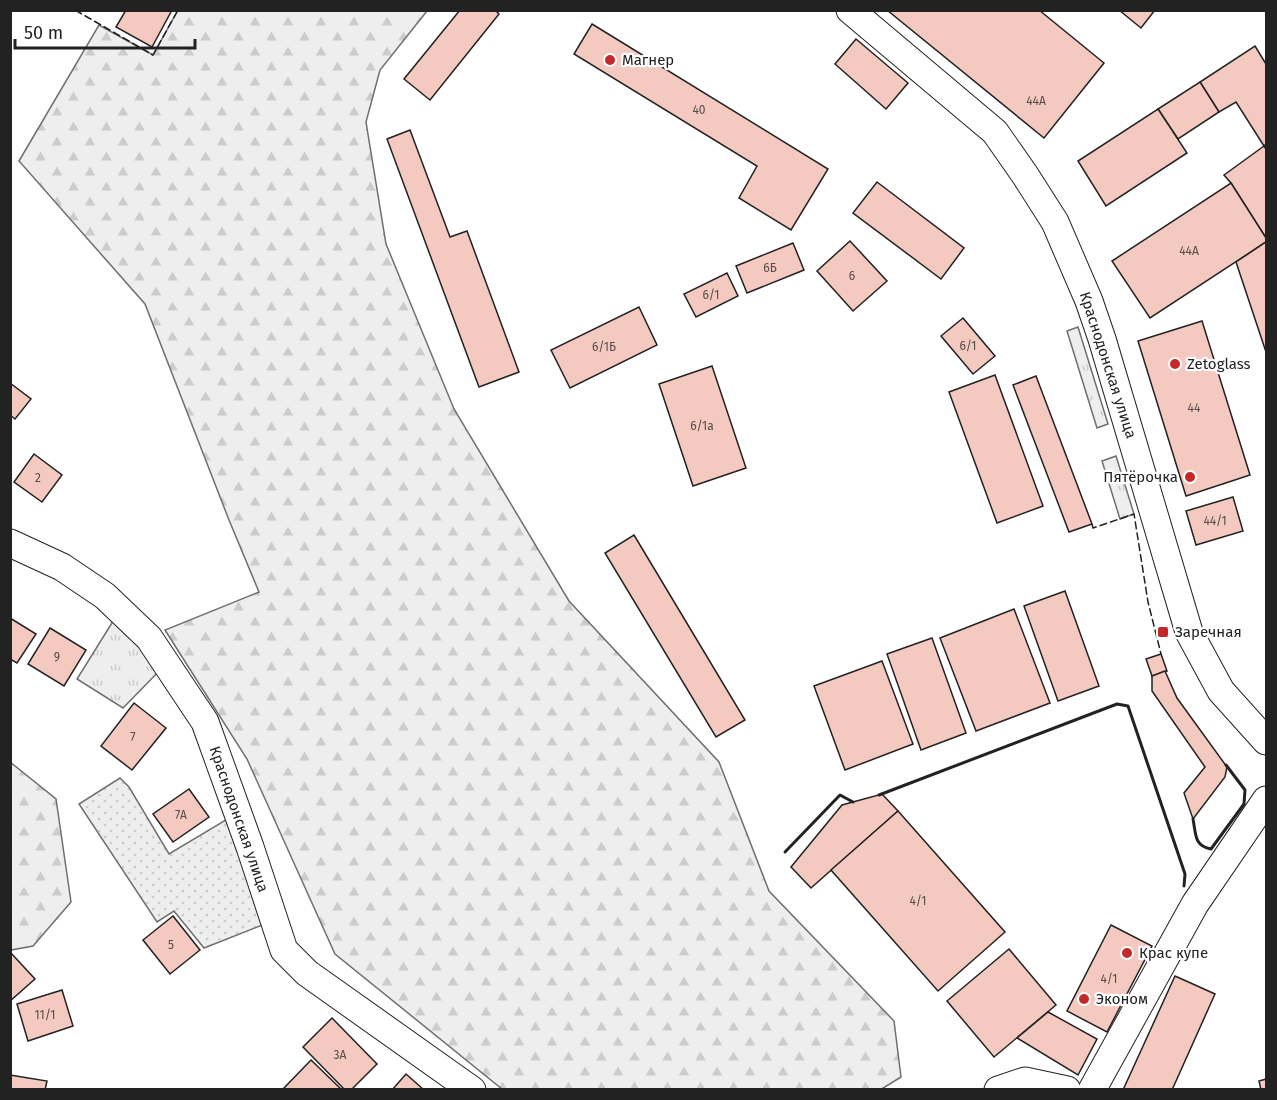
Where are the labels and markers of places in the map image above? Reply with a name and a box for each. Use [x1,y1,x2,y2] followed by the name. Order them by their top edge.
[622,51,674,69] place label: Магнер
[603,53,617,67] marker: Магнер
[1187,355,1251,373] place label: Zetoglass
[1168,357,1182,371] marker: Zetoglass
[1103,468,1178,486] place label: Пятёрочка
[1183,470,1197,484] marker: Пятёрочка
[1175,623,1242,641] place label: Заречная
[1156,625,1170,639] marker: Заречная
[1139,944,1208,962] place label: Крас купе
[1120,946,1134,960] marker: Крас купе
[1096,990,1148,1008] place label: Эконом
[1077,992,1091,1006] marker: Эконом

